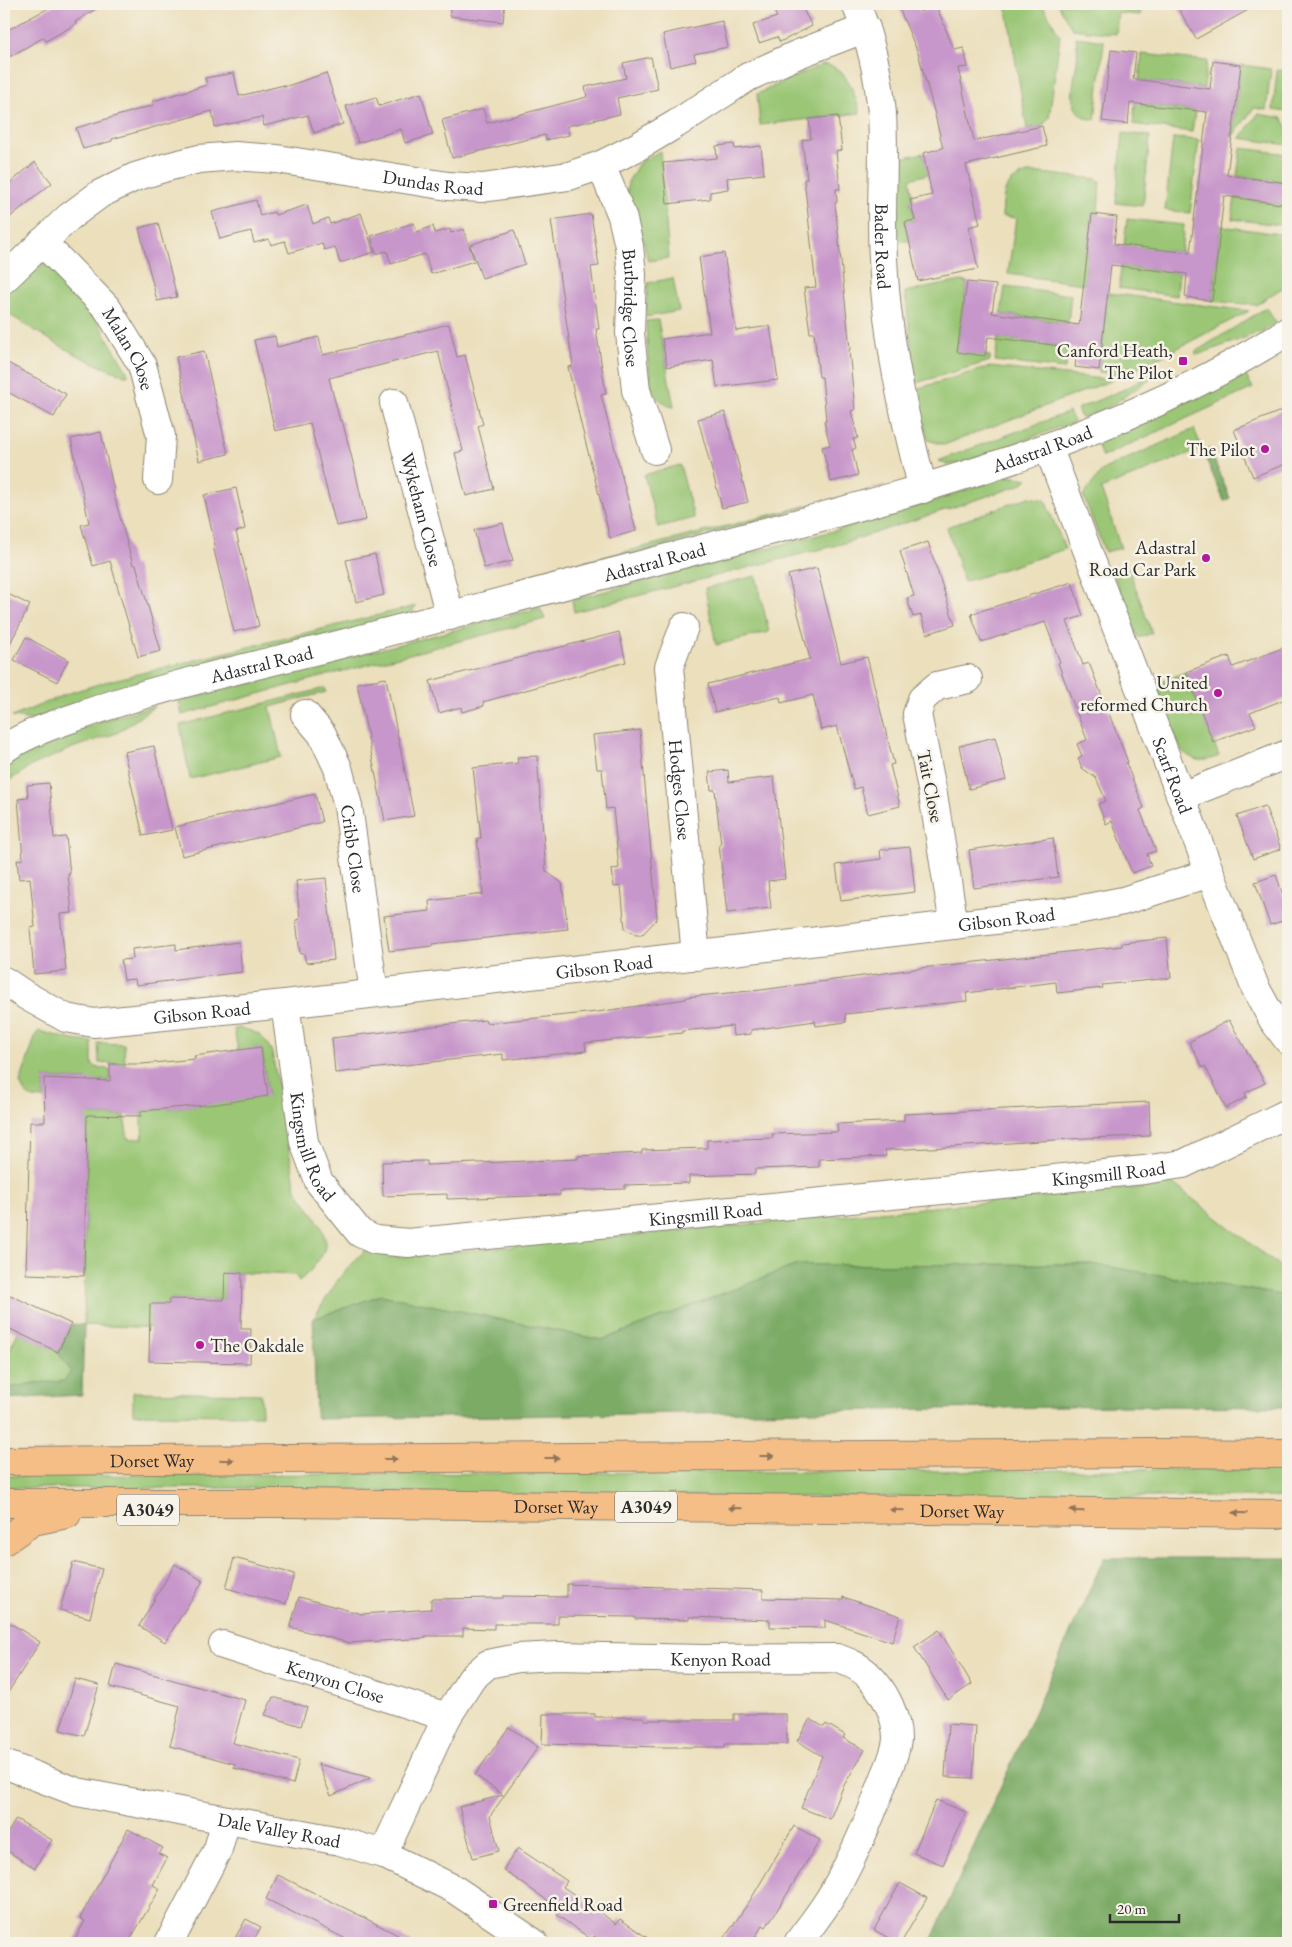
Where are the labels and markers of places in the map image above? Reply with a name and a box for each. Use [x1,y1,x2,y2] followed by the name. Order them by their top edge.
[1057,338,1173,385] place label: Canford Heath, The Pilot
[1177,355,1189,367] marker: Canford Heath, The Pilot
[1186,437,1255,462] place label: The Pilot
[1259,443,1271,455] marker: The Pilot
[1089,535,1197,582] place label: Adastral Road Car Park
[1200,552,1212,564] marker: Adastral Road Car Park
[1080,670,1208,717] place label: United reformed Church
[1212,687,1224,699] marker: United reformed Church
[210,1333,304,1358] place label: The Oakdale
[194,1339,206,1351] marker: The Oakdale
[503,1892,623,1917] place label: Greenfield Road
[487,1898,499,1910] marker: Greenfield Road

